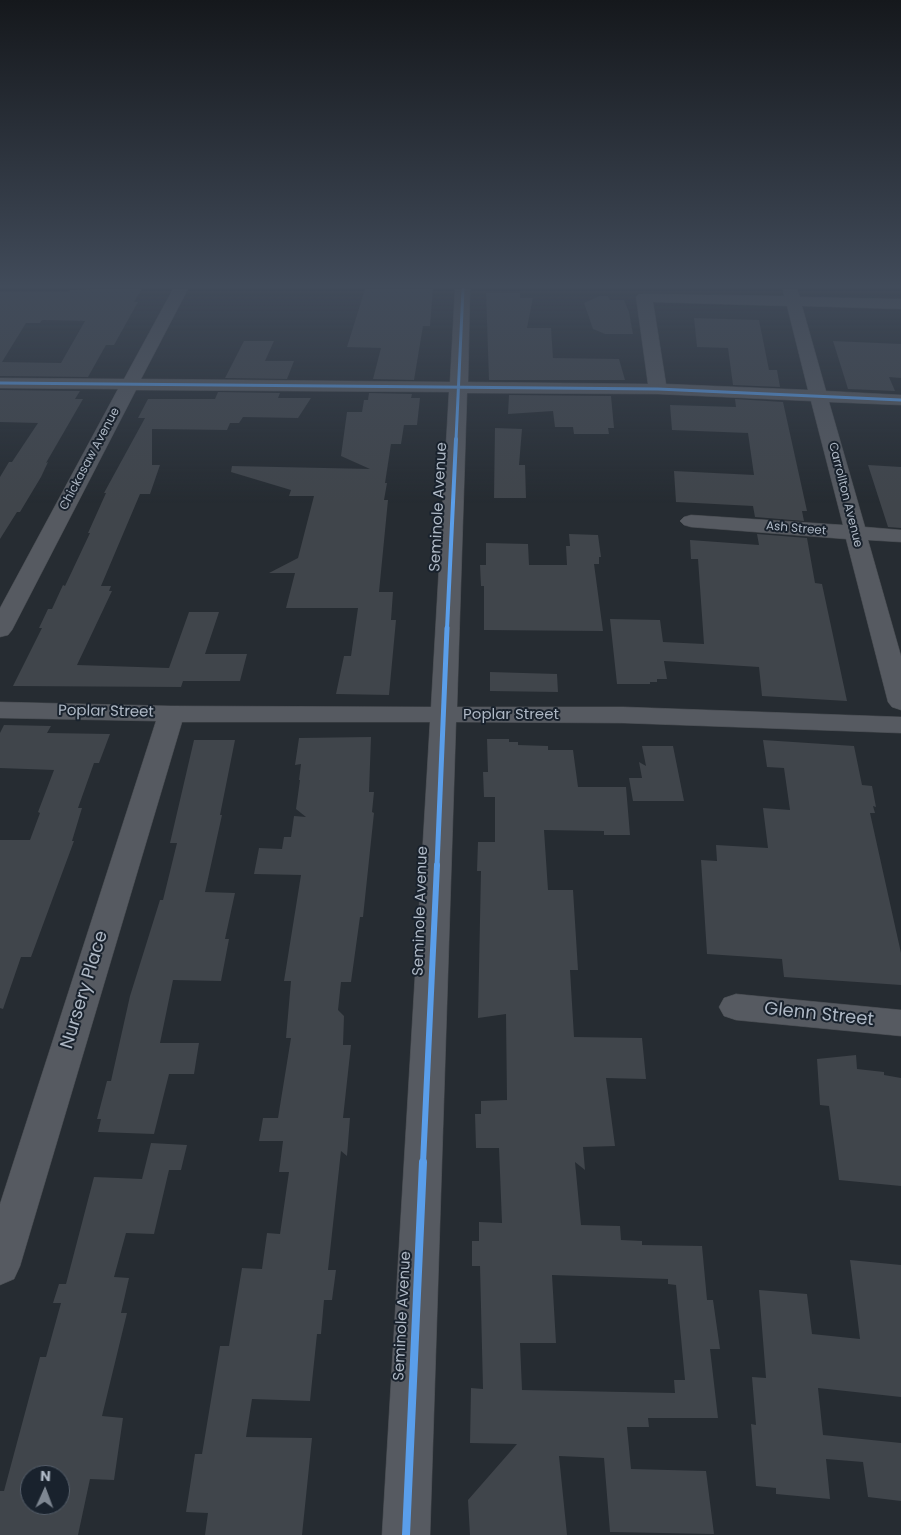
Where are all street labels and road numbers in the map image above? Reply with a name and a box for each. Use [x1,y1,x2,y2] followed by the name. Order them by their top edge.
[57,405,123,513] street label: Chickasaw Avenue
[825,441,865,549] street label: Carrollton Avenue
[427,442,451,572] street label: Seminole Avenue
[765,519,827,539] street label: Ash Street
[58,702,154,722] street label: Poplar Street
[463,706,559,724] street label: Poplar Street
[410,846,432,976] street label: Seminole Avenue
[57,928,113,1052] street label: Nursery Place
[763,999,875,1031] street label: Glenn Street
[391,1251,415,1381] street label: Seminole Avenue

